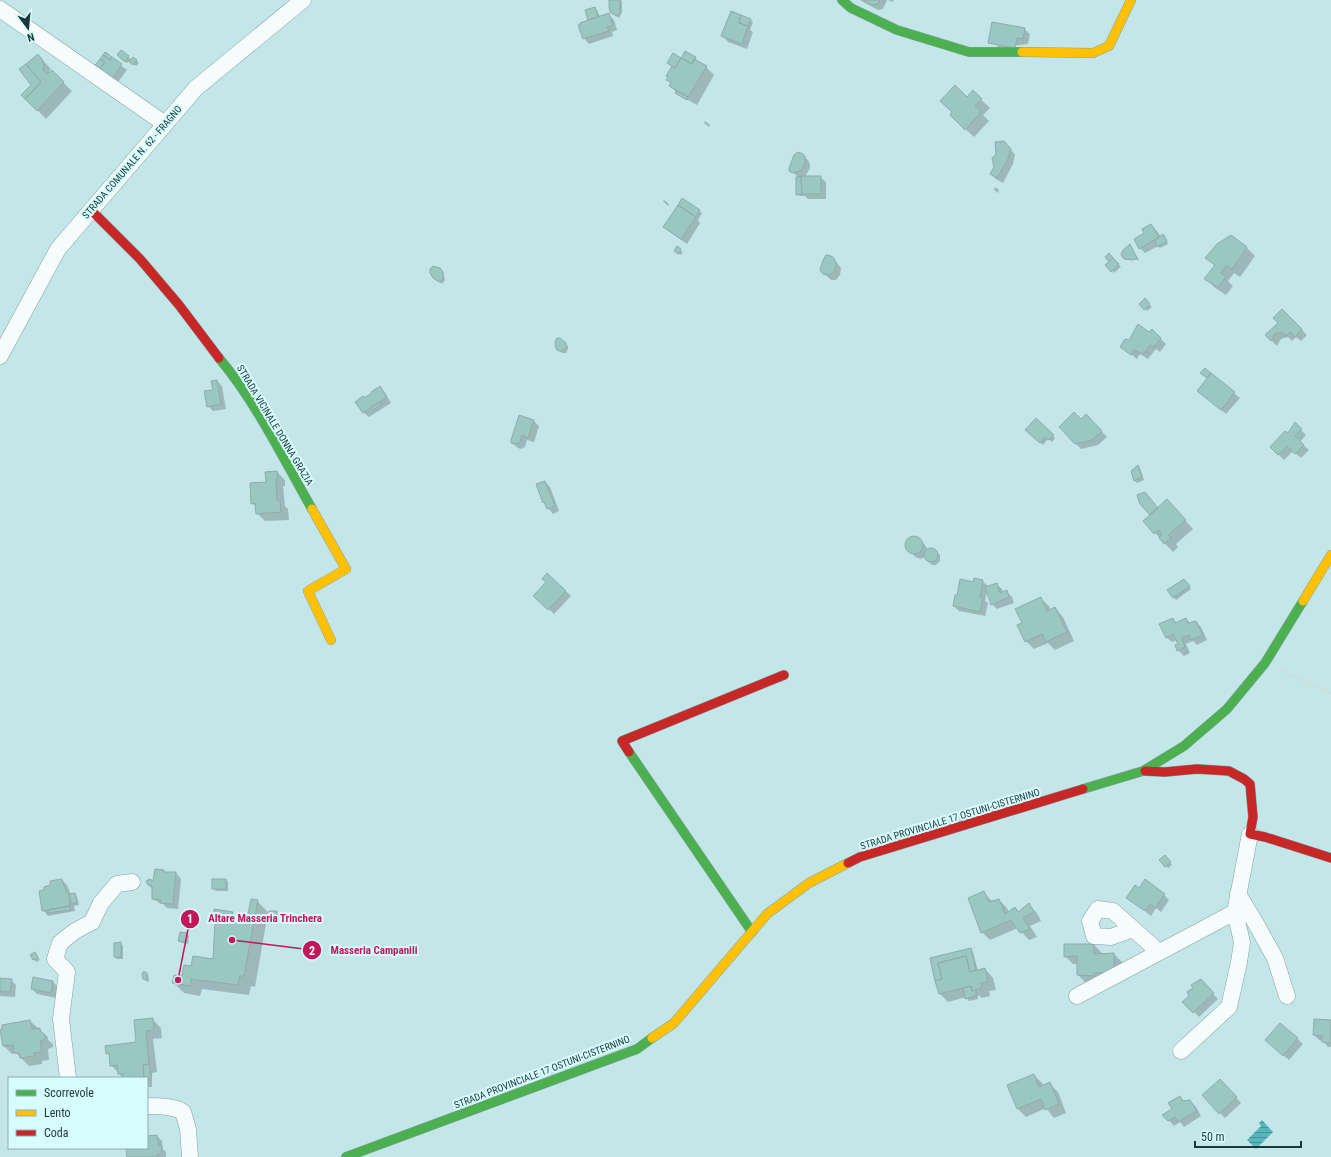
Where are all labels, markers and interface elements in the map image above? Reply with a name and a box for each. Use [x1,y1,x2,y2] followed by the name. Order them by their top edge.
[8,8,48,48] north arrow
[25,30,36,44] text: N
[80,103,184,221] street label: STRADA COMUNALE N. 62 - FRAGNO
[235,363,315,487] street label: STRADA VICINALE DONNA GRAZIA
[859,786,1041,852] street label: STRADA PROVINCIALE 17 OSTUNI-CISTERNINO
[180,907,330,930] callout: Altare Masseria Trinchera
[187,912,193,926] text: 1
[208,912,322,925] text: Altare Masseria Trinchera
[302,939,425,962] callout: Masseria Campanili
[309,944,315,958] text: 2
[331,944,418,957] text: Masseria Campanili
[453,1033,631,1111] street label: STRADA PROVINCIALE 17 OSTUNI-CISTERNINO
[8,1077,148,1149] legend
[44,1086,94,1100] text: Scorrevole
[44,1106,71,1120] text: Lento
[1195,1123,1301,1149] scale bar
[44,1126,69,1140] text: Coda
[1201,1130,1225,1144] text: 50 m

